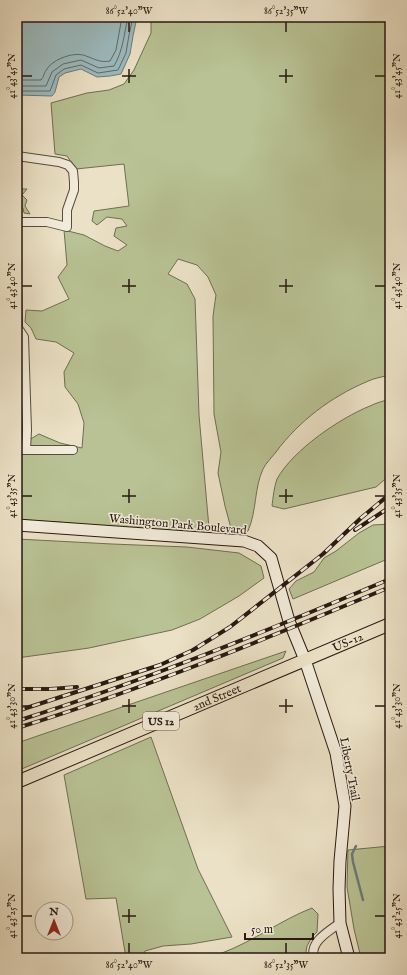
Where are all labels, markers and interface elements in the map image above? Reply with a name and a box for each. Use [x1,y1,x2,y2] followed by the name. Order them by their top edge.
[106,5,153,18] text: 86°52'40"W
[264,5,309,18] text: 86°52'35"W
[6,53,19,99] text: 41°43'45"N
[391,53,404,99] text: 41°43'45"N
[6,262,19,309] text: 41°43'40"N
[391,262,404,309] text: 41°43'40"N
[6,474,19,518] text: 41°43'35"N
[391,474,404,518] text: 41°43'35"N
[108,511,248,538] street label: Washington Park Boulevard
[330,629,366,656] street label: US-12
[191,681,243,715] street label: 2nd Street
[6,683,19,729] text: 41°43'30"N
[391,683,404,729] text: 41°43'30"N
[143,712,179,730] road number: US 12
[336,736,363,803] street label: Liberty Trail
[6,893,19,939] text: 41°43'25"N
[391,893,404,939] text: 41°43'25"N
[34,901,74,941] north arrow
[48,905,59,919] text: N
[245,915,313,941] scale bar
[251,922,273,937] text: 50 m
[106,959,153,972] text: 86°52'40"W
[264,959,309,972] text: 86°52'35"W

